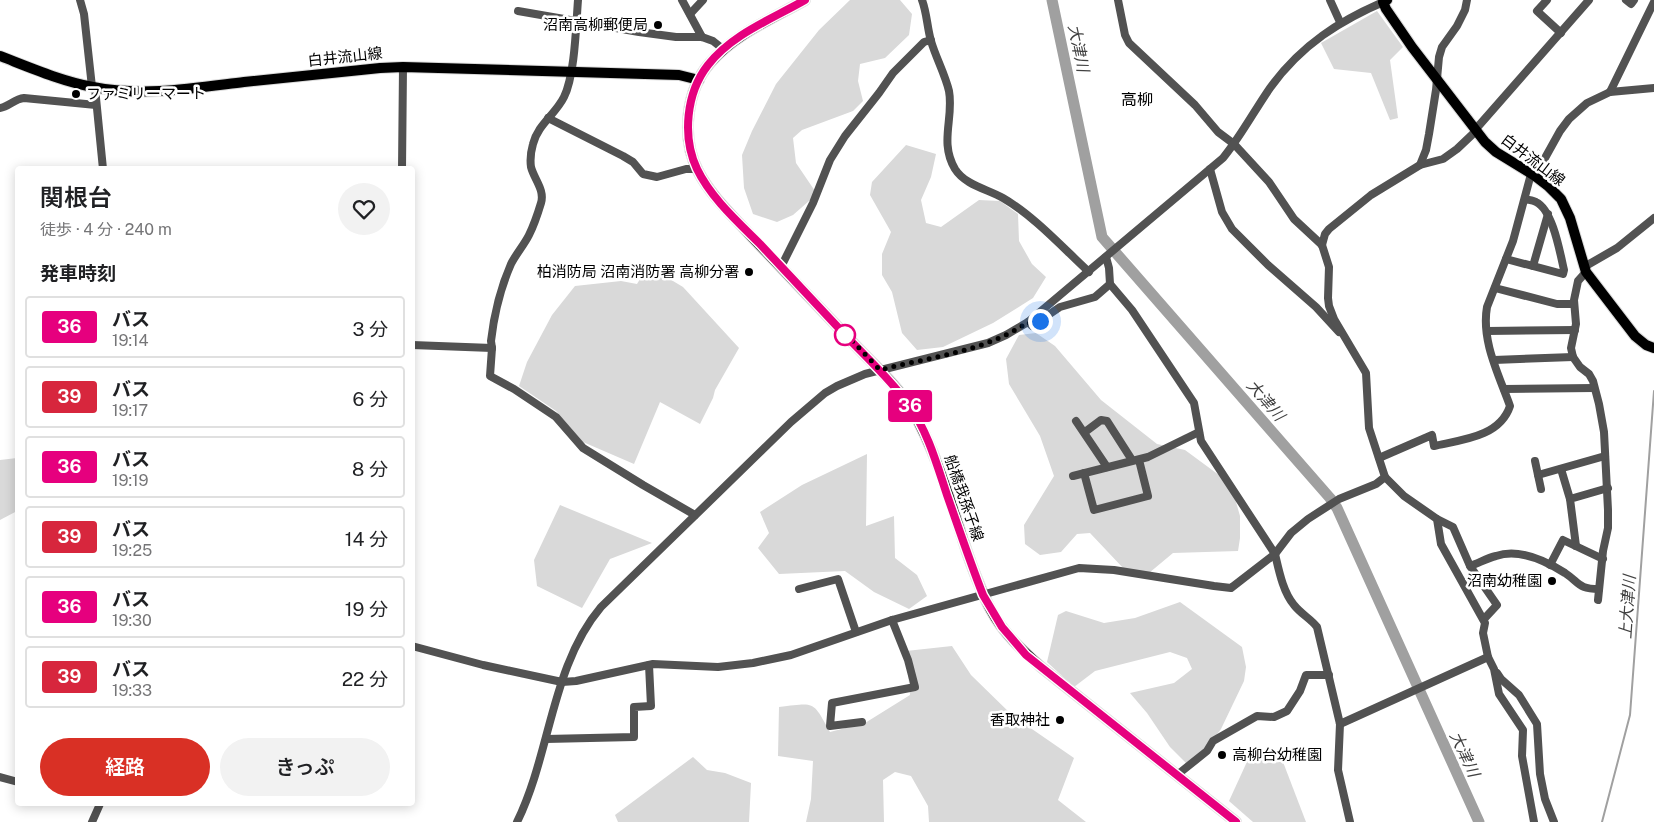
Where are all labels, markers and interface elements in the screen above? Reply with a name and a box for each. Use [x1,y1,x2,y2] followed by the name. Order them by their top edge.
[543,16,648,33] place label: 沼南高柳郵便局
[652,19,664,31] marker: 沼南高柳郵便局
[1064,23,1093,76] water label: 大津川
[307,44,383,69] street label: 白井流山線
[86,85,206,102] place label: ファミリーマート
[70,88,82,100] marker: ファミリーマート
[1121,90,1153,109] district label: 高柳
[1498,130,1568,189] street label: 白井流山線
[40,183,112,211] text: 関根台
[338,183,390,235] button: heart
[40,220,172,239] text: 徒歩 · 4 分 · 240 m
[40,262,116,284] text: 発車時刻
[537,263,739,280] place label: 柏消防局 沼南消防署 高柳分署
[743,266,755,278] marker: 柏消防局 沼南消防署 高柳分署
[112,308,150,330] text: バス
[1028,309,1053,334] your location
[58,316,81,337] text: 36
[352,318,388,340] text: 3 分
[834,324,856,346] unlabelled marker
[112,331,149,350] text: 19:14
[1243,376,1290,426] water label: 大津川
[112,378,150,400] text: バス
[58,386,81,407] text: 39
[353,388,388,410] text: 6 分
[888,390,932,422] line badge: 36
[898,395,922,416] text: 36
[112,401,148,420] text: 19:17
[112,448,150,470] text: バス
[942,453,987,543] street label: 船橋我孫子線
[58,456,81,477] text: 36
[352,458,388,480] text: 8 分
[112,471,149,490] text: 19:19
[112,518,150,540] text: バス
[58,526,81,547] text: 39
[345,528,388,550] text: 14 分
[112,541,152,560] text: 19:25
[1467,572,1542,589] place label: 沼南幼稚園
[1616,572,1639,640] water label: 上大津川
[1546,575,1558,587] marker: 沼南幼稚園
[112,588,150,610] text: バス
[58,596,81,617] text: 36
[345,598,388,620] text: 19 分
[112,611,152,630] text: 19:30
[112,658,150,680] text: バス
[58,666,81,687] text: 39
[342,668,388,690] text: 22 分
[112,681,152,700] text: 19:33
[990,711,1050,728] place label: 香取神社
[1054,714,1066,726] marker: 香取神社
[1446,728,1484,782] water label: 大津川
[40,738,210,796] button: 経路
[220,738,390,796] button: きっぷ
[1232,746,1322,763] place label: 高柳台幼稚園
[1216,749,1228,761] marker: 高柳台幼稚園

